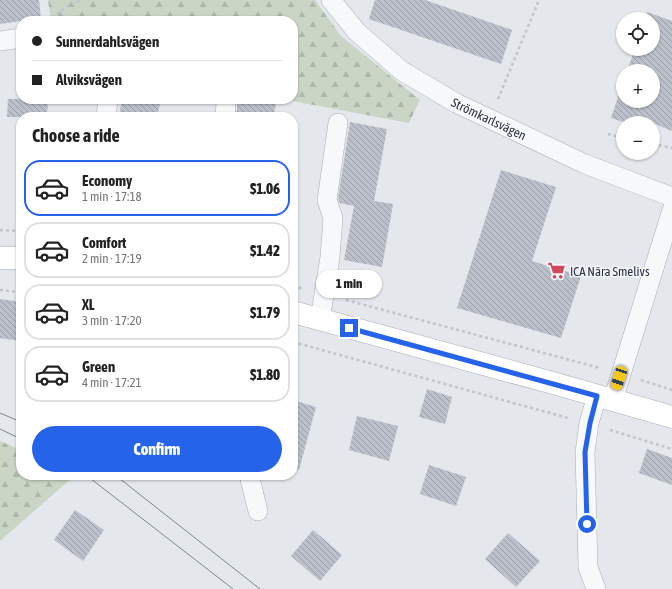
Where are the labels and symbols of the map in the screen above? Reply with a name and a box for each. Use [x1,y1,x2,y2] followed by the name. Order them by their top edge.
[448,95,529,143] street label: Strömkarlsvägen
[547,261,567,281] supermarket icon: ICA Nära Smelivs
[570,264,650,279] place label: ICA Nära Smelivs
[316,270,382,298] callout: 1 min
[340,319,358,337] route end
[610,365,628,391] car
[578,515,596,533] route start

